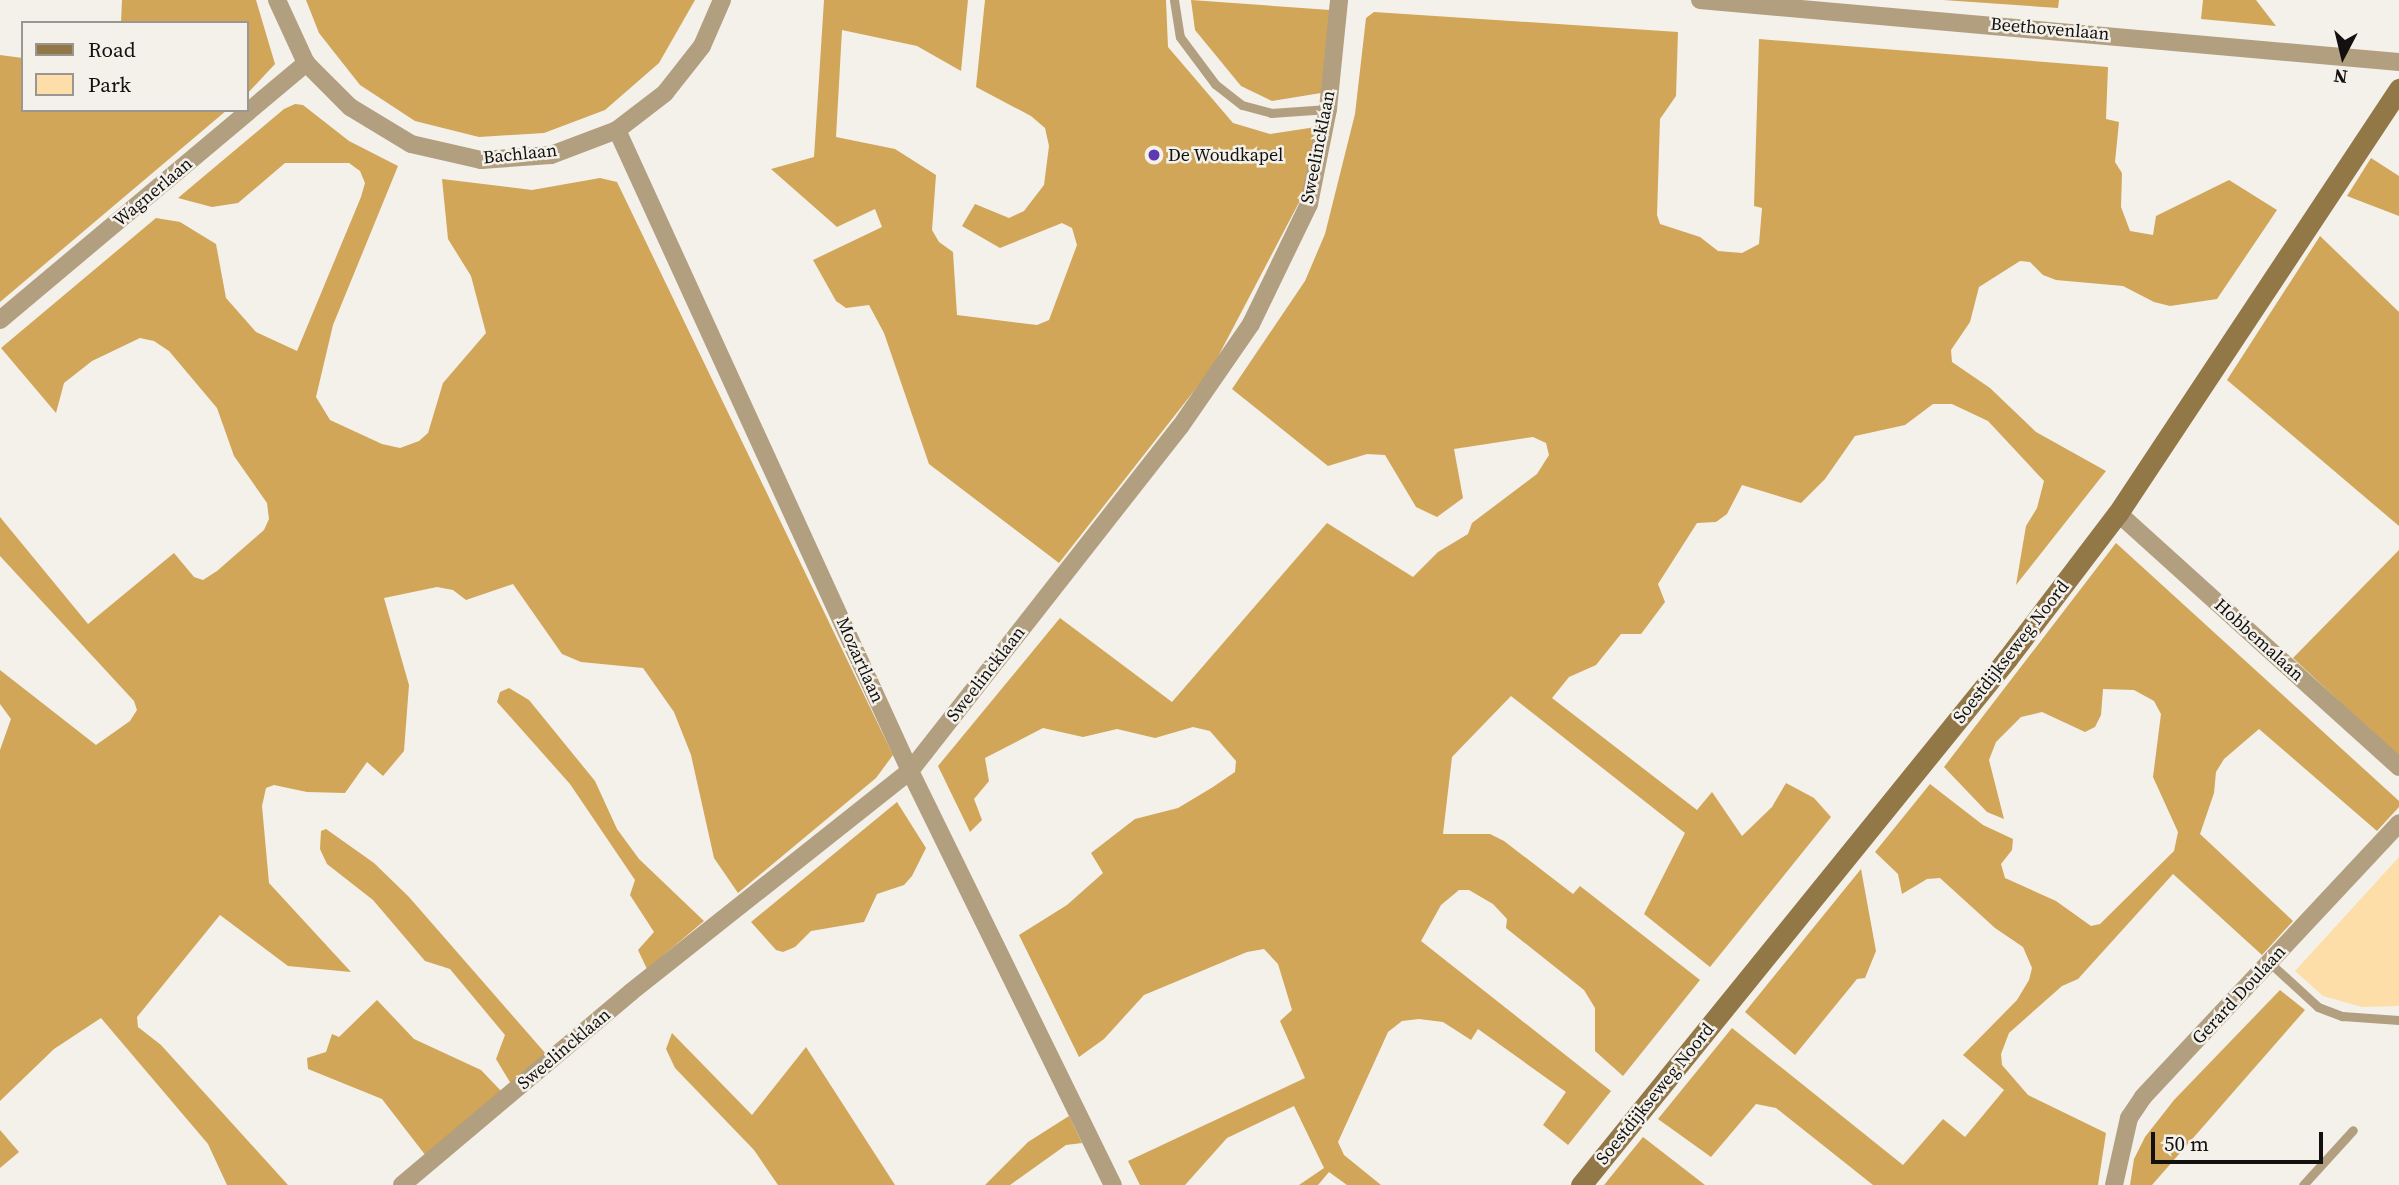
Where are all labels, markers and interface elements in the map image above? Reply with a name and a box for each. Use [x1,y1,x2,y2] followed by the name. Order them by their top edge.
[1990,13,2110,45] street label: Beethovenlaan
[21,21,248,112] legend
[2308,21,2378,91] north arrow
[88,35,136,64] text: Road
[2332,63,2349,91] text: N
[88,70,131,99] text: Park
[1296,89,1340,205] street label: Sweelincklaan
[482,139,558,169] street label: Bachlaan
[1168,144,1284,166] place label: De Woudkapel
[1146,147,1162,163] marker: De Woudkapel
[109,153,197,231] street label: Wagnerlaan
[1948,576,2074,728] street label: Soestdijkseweg Noord
[2210,594,2308,686] street label: Hobbemalaan
[832,614,888,706] street label: Mozartlaan
[942,622,1030,726] street label: Sweelincklaan
[2188,941,2290,1049] street label: Gerard Doulaan
[513,1004,615,1094] street label: Sweelincklaan
[1591,1019,1719,1169] street label: Soestdijkseweg Noord
[2154,1118,2326,1162] scale bar
[2164,1129,2209,1158] text: 50 m

